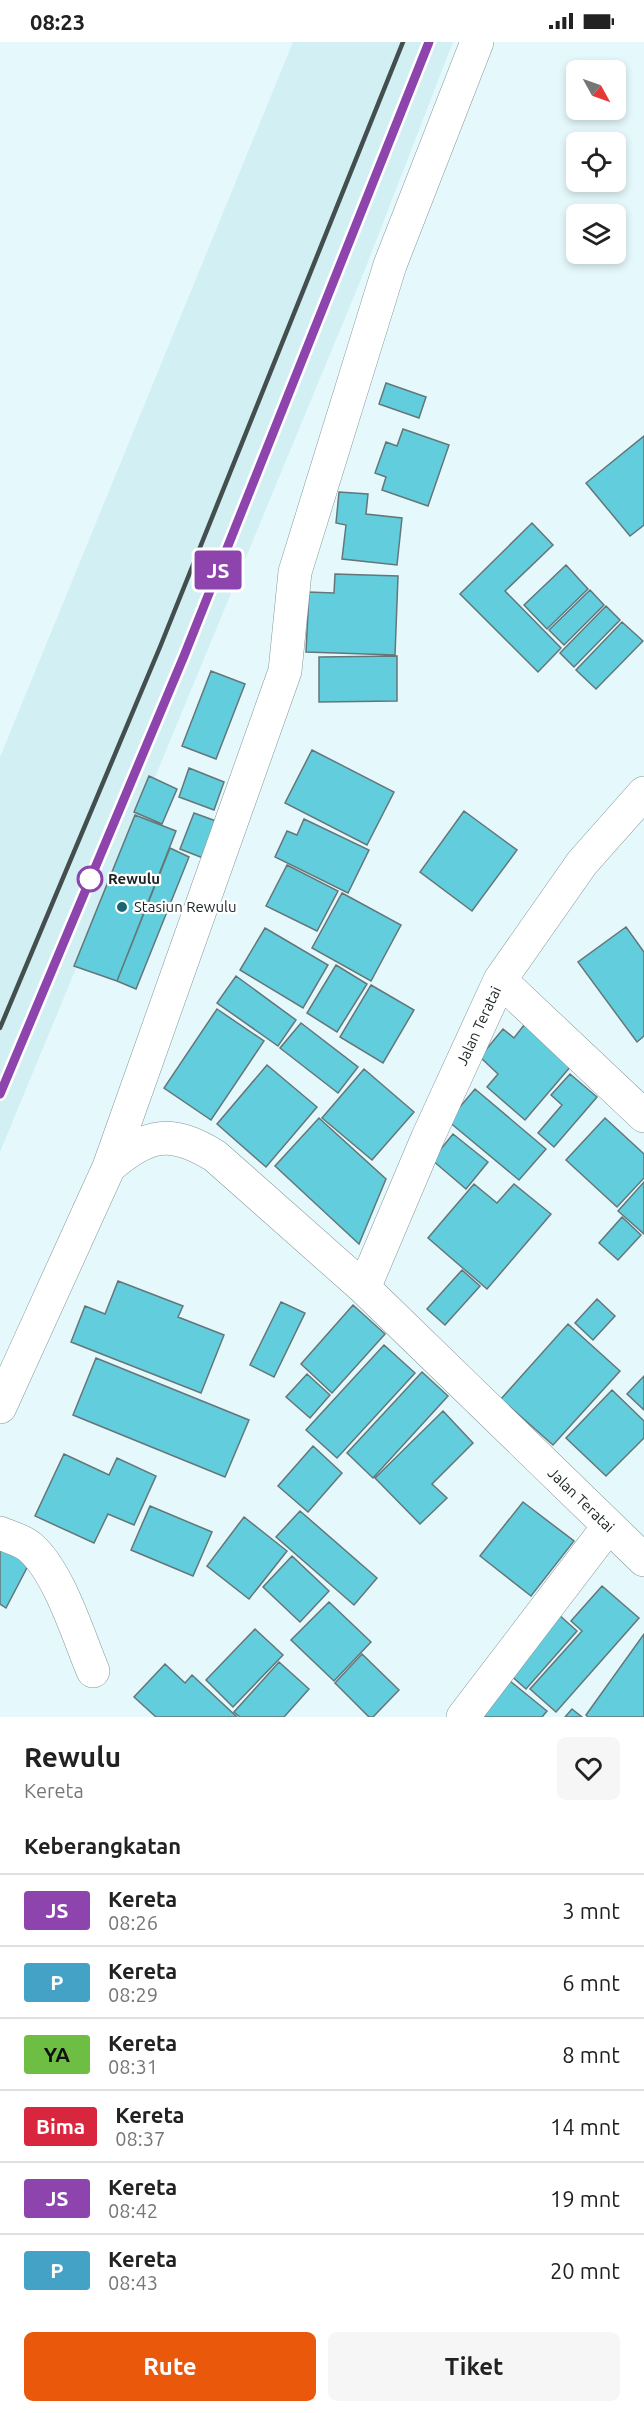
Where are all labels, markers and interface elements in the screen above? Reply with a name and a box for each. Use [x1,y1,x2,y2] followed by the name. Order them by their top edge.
[30,9,85,34] text: 08:23
[566,60,626,120] north arrow
[566,60,626,264] map controls
[566,132,626,192] button: locate
[566,204,626,264] button: layers
[191,550,245,590] line badge: JS
[207,558,229,582] text: JS
[77,866,103,892] marker: Rewulu
[108,870,160,887] place label: Rewulu
[134,898,236,915] place label: Stasiun Rewulu
[115,900,129,914] marker: Stasiun Rewulu
[453,984,504,1068] street label: Jalan Teratai
[545,1464,618,1535] street label: Jalan Teratai
[557,1737,620,1800] button: heart
[24,1741,121,1772] text: Rewulu
[24,1779,84,1802] text: Kereta
[24,1833,181,1858] text: Keberangkatan
[108,1886,177,1911] text: Kereta
[46,1898,68,1922] text: JS
[562,1898,620,1923] text: 3 mnt
[108,1911,158,1934] text: 08:26
[108,1958,177,1983] text: Kereta
[50,1970,64,1994] text: P
[562,1970,620,1995] text: 6 mnt
[108,1983,158,2006] text: 08:29
[108,2030,177,2055] text: Kereta
[44,2042,70,2066] text: YA
[562,2042,620,2067] text: 8 mnt
[108,2055,158,2078] text: 08:31
[115,2102,184,2127] text: Kereta
[36,2114,85,2138] text: Bima
[550,2114,620,2139] text: 14 mnt
[115,2127,165,2150] text: 08:37
[108,2174,177,2199] text: Kereta
[46,2186,68,2210] text: JS
[550,2186,620,2211] text: 19 mnt
[108,2199,158,2222] text: 08:42
[108,2246,177,2271] text: Kereta
[50,2258,64,2282] text: P
[550,2258,620,2283] text: 20 mnt
[108,2271,158,2294] text: 08:43
[24,2332,316,2401] button: Rute
[328,2332,620,2401] button: Tiket

